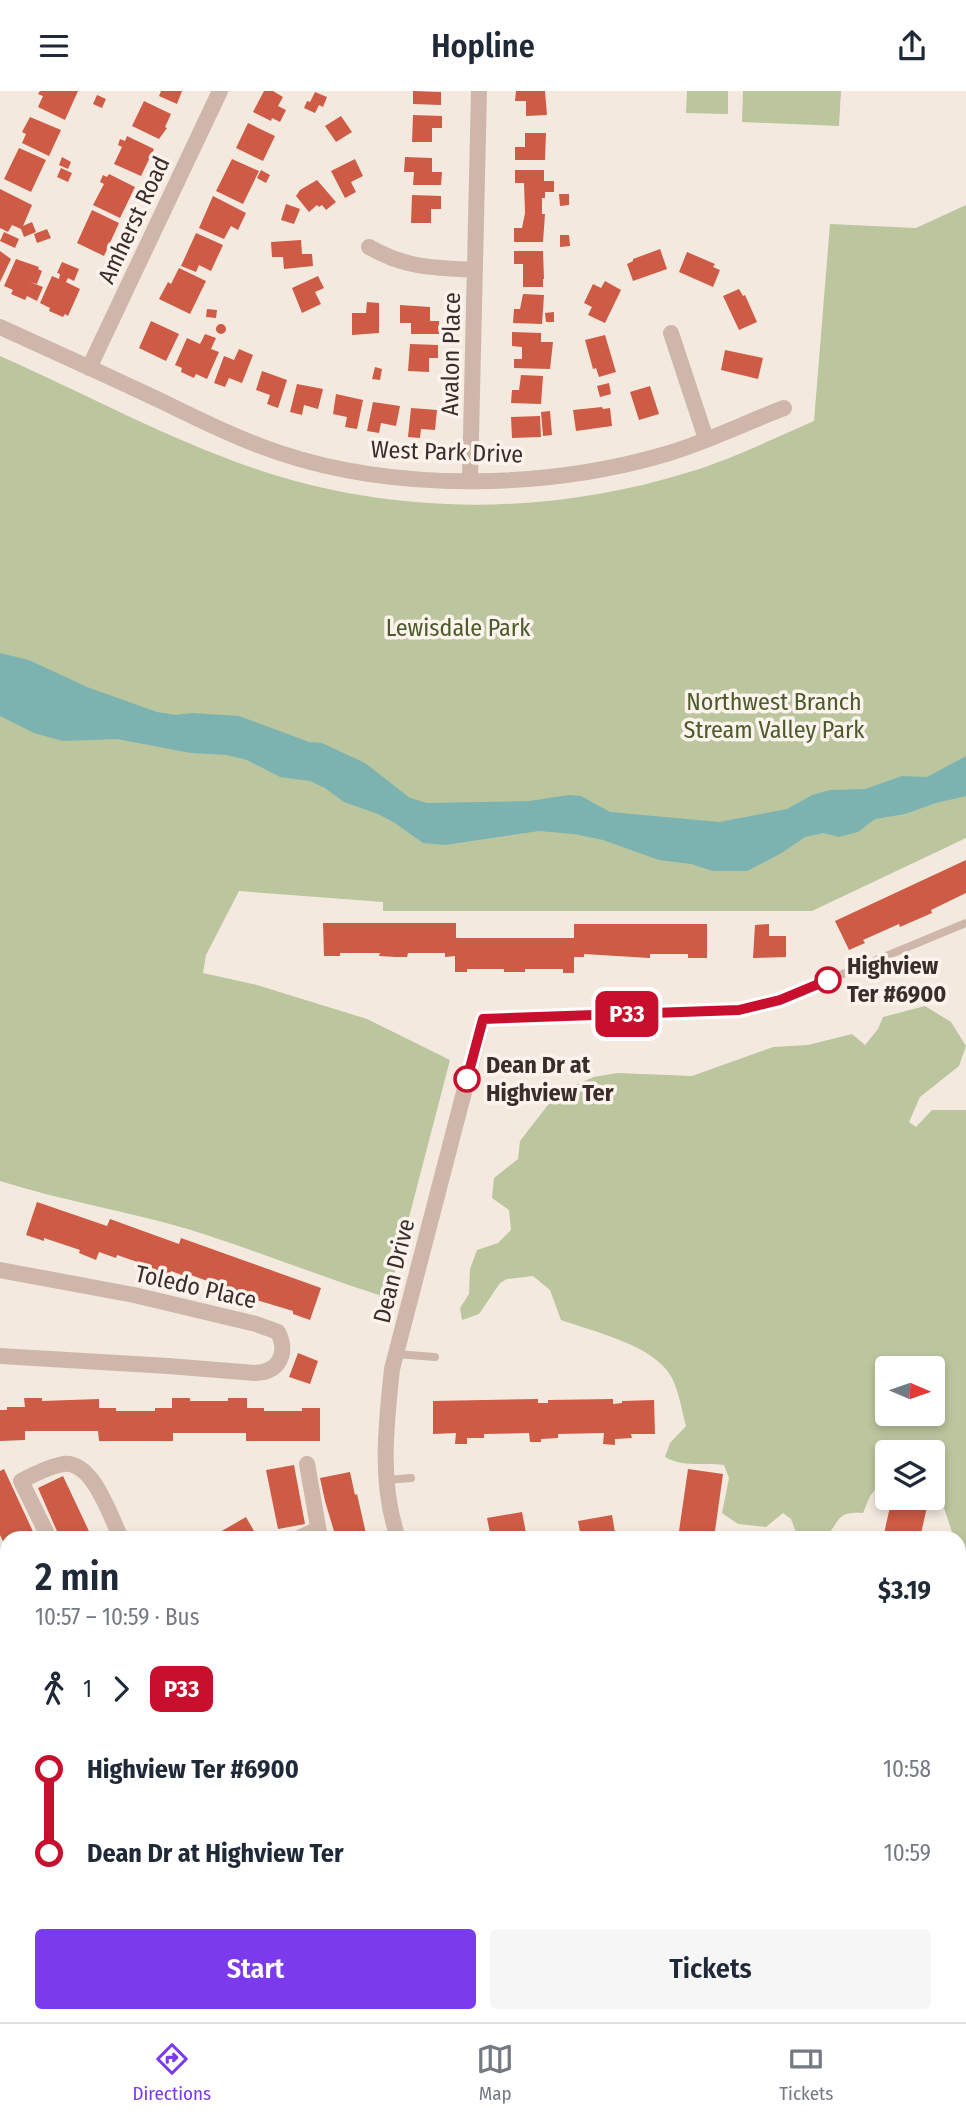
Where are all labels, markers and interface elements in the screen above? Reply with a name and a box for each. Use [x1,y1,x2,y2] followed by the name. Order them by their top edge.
[35,27,73,65] icon: menu
[431,27,535,65] text: Hopline
[893,27,931,65] icon: share
[92,152,176,288] street label: Amherst Road
[436,292,466,416] street label: Avalon Place
[370,435,524,469] street label: West Park Drive
[386,614,531,642] park label: Lewisdale Park
[683,688,865,744] park label: Northwest Branch Stream Valley Park
[847,952,946,1008] place label: Highview Ter #6900
[815,967,841,993] marker: Highview Ter #6900
[587,991,667,1037] line badge: P33
[609,1000,645,1028] text: P33
[486,1051,614,1107] place label: Dean Dr at Highview Ter
[454,1066,480,1092] marker: Dean Dr at Highview Ter
[368,1216,420,1326] street label: Dean Drive
[133,1259,259,1315] street label: Toledo Place
[875,1356,945,1426] north arrow
[875,1356,945,1510] map controls
[875,1440,945,1510] button: layers
[35,1554,119,1600] text: 2 min
[878,1575,931,1606] text: $3.19
[35,1603,199,1631] text: 10:57 – 10:59 · Bus
[35,1670,73,1708] icon: walk
[102,1670,140,1708] icon: forward
[83,1675,92,1703] text: 1
[164,1675,199,1703] text: P33
[87,1754,299,1785] text: Highview Ter #6900
[883,1755,931,1783] text: 10:58
[87,1838,343,1869] text: Dean Dr at Highview Ter
[884,1839,931,1867] text: 10:59
[35,1929,476,2009] button: Start
[490,1929,931,2009] button: Tickets
[133,2040,211,2105] tab: Directions
[476,2040,514,2105] tab: Map
[779,2040,833,2105] tab: Tickets

